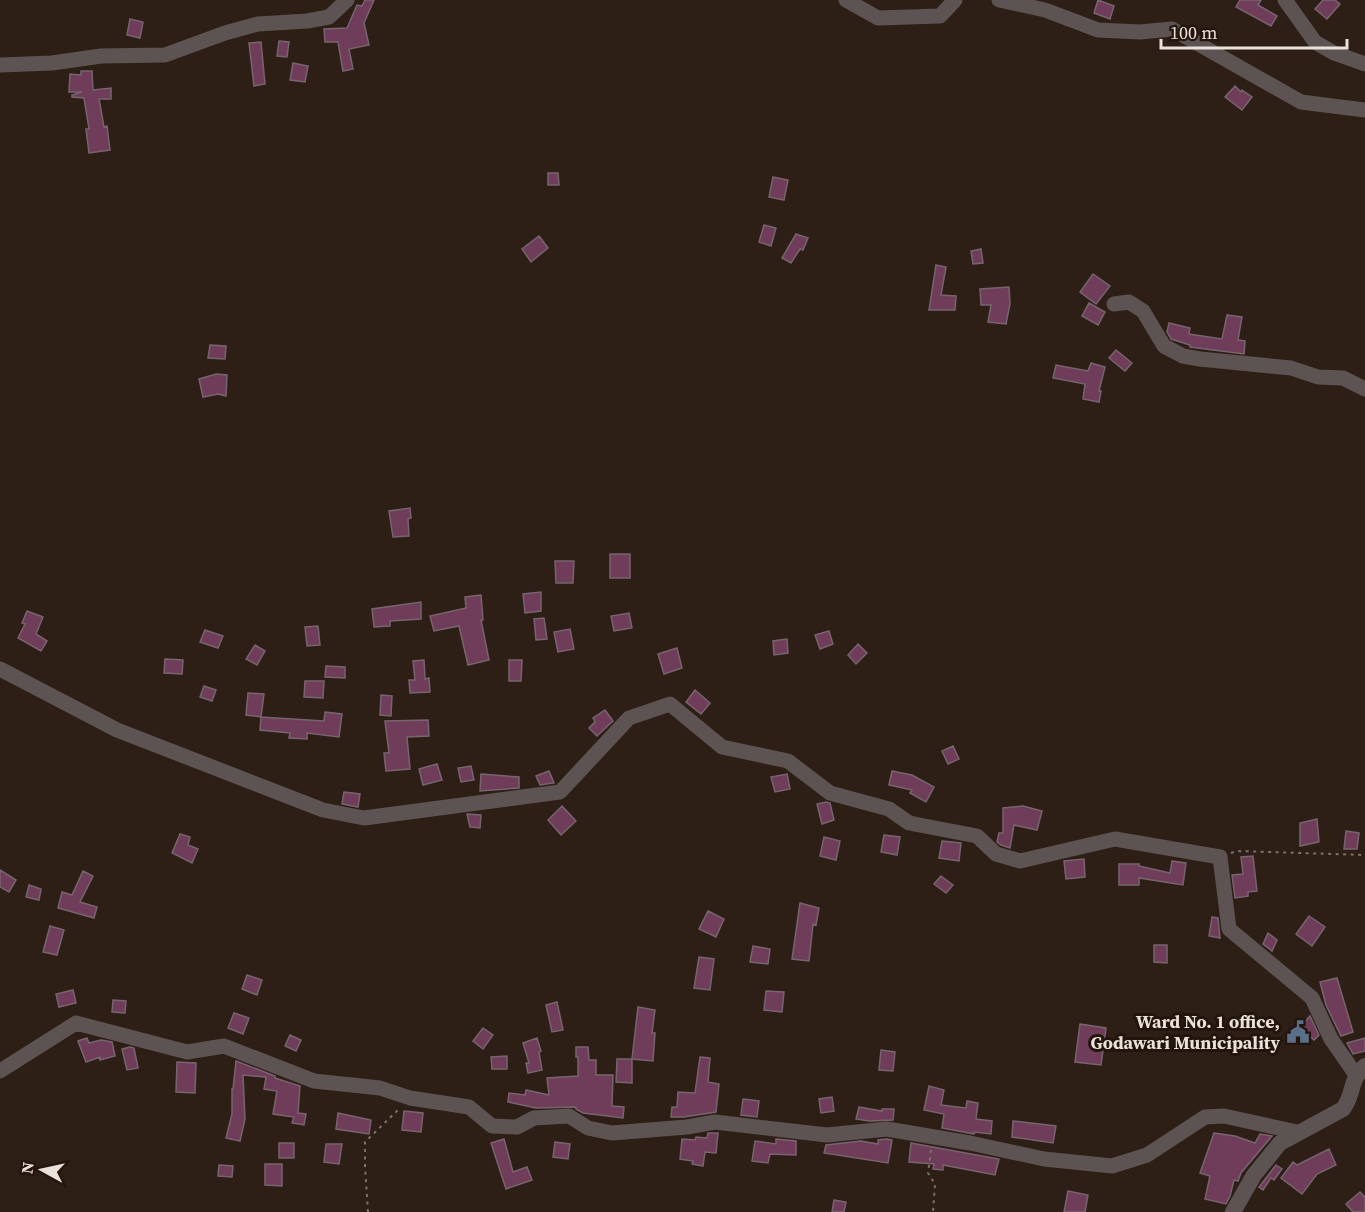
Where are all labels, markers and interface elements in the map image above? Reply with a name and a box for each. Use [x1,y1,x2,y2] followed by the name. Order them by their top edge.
[1161,12,1347,50] scale bar
[1170,20,1217,45] text: 100 m
[1091,1009,1280,1055] place label: Ward No. 1 office, Godawari Municipality
[1285,1019,1311,1045] public building icon: Ward No. 1 office, Godawari Municipality
[12,1140,72,1200] north arrow
[15,1160,39,1175] text: N

